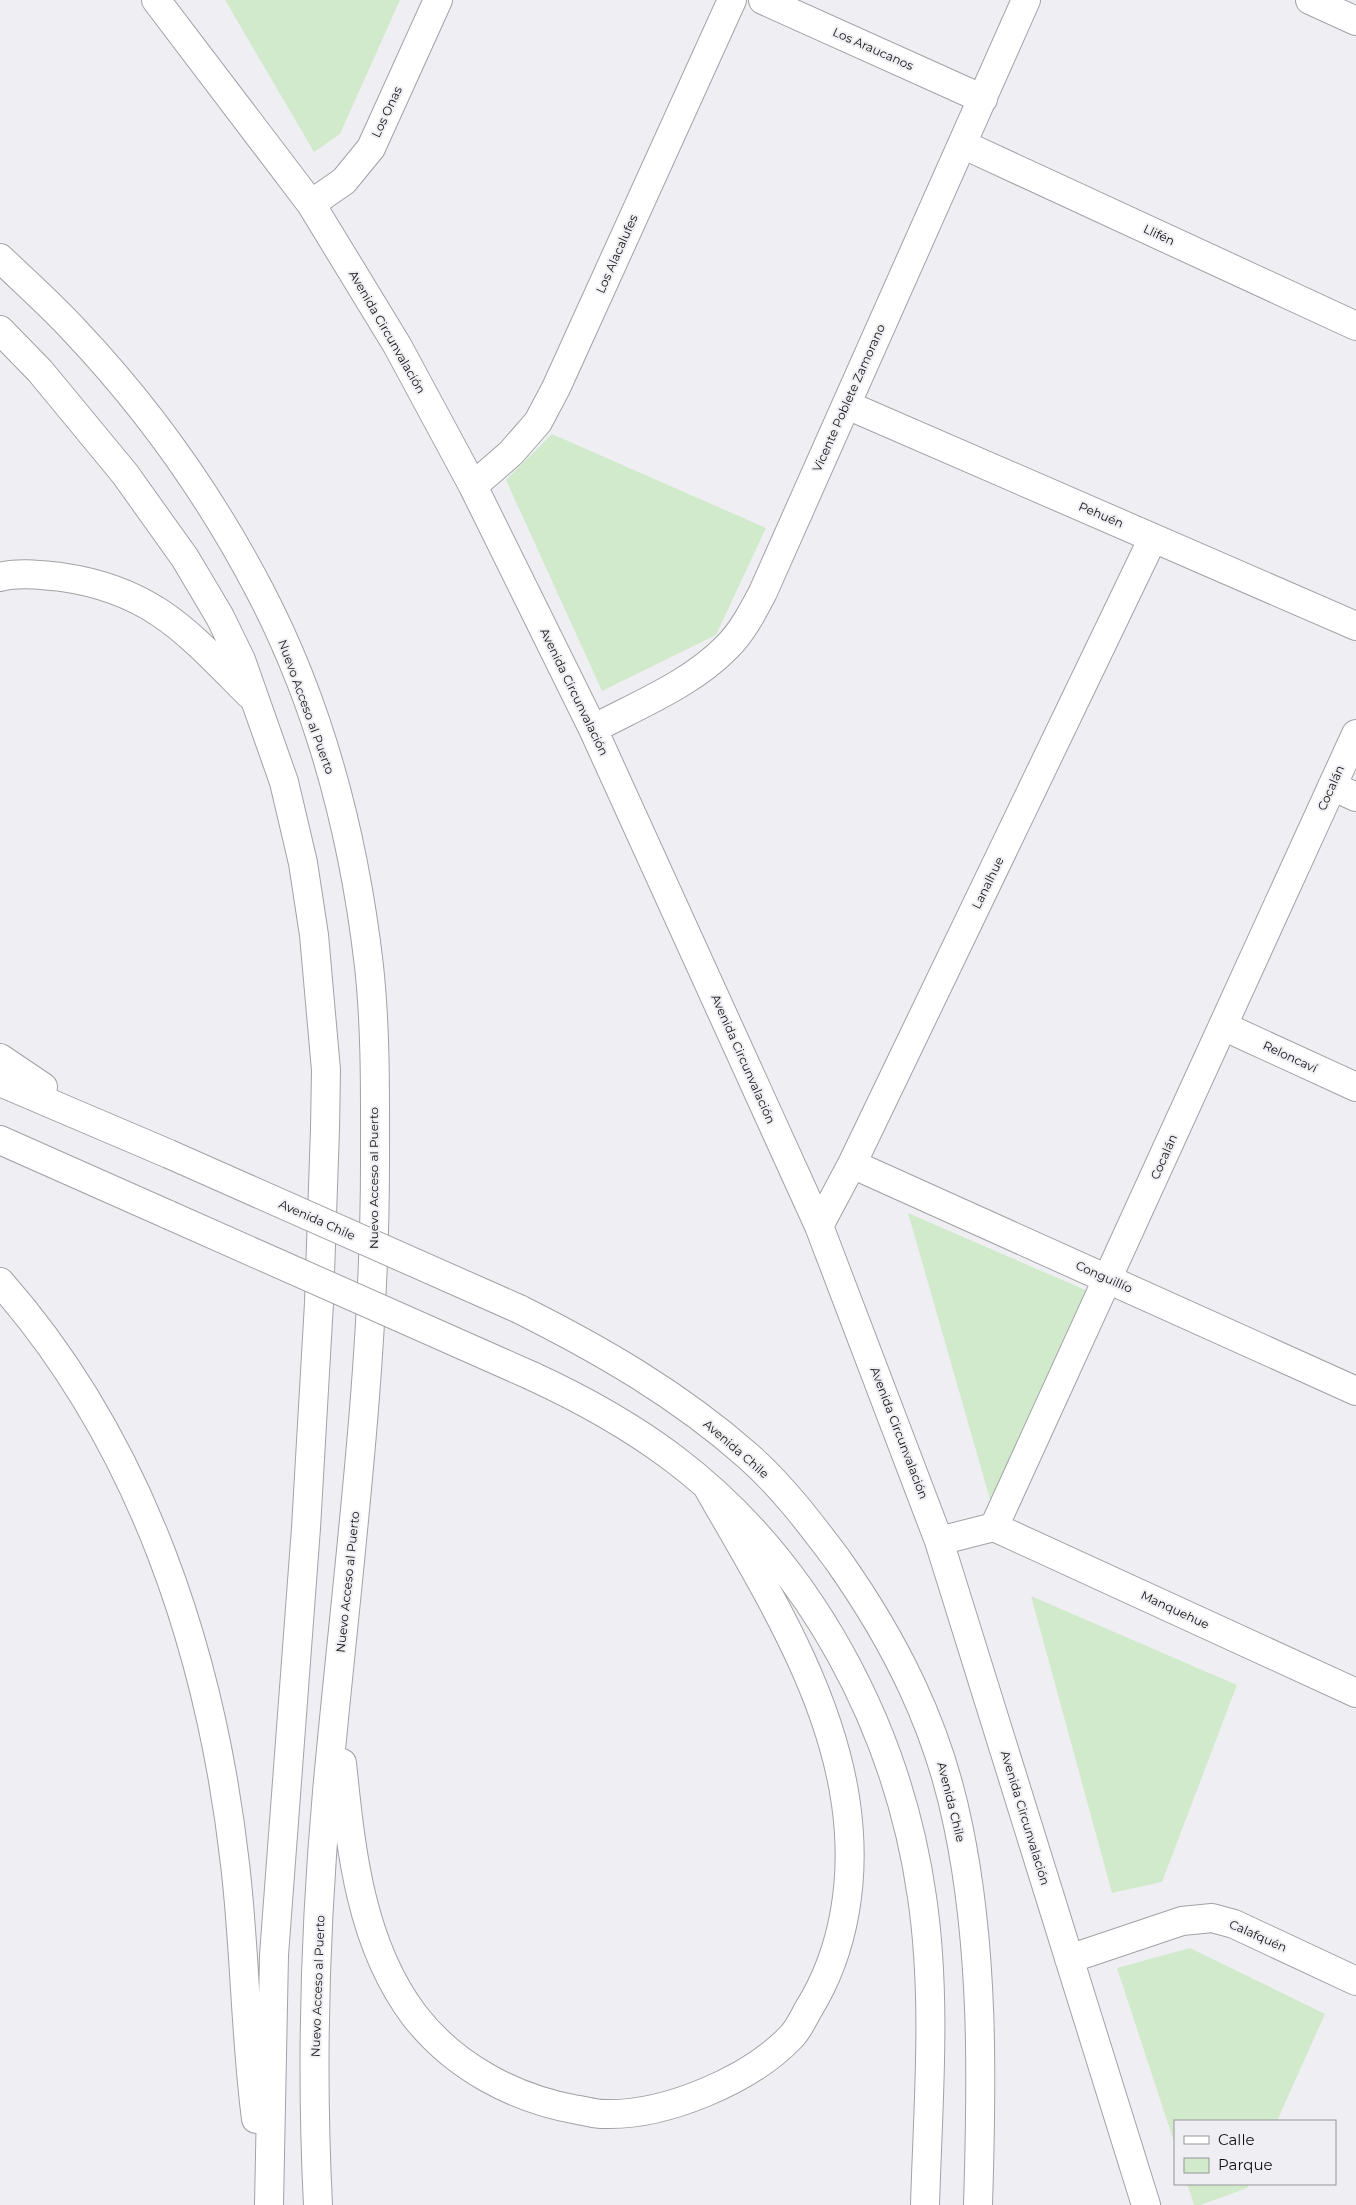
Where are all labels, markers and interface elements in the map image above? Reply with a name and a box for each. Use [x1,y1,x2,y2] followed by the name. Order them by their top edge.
[830,24,916,73] street label: Los Araucanos
[368,84,405,140] street label: Los Onas
[592,212,641,295] street label: Los Alacalufes
[1141,221,1177,248] street label: Llifén
[346,267,429,396] street label: Avenida Circunvalación
[809,322,888,474] street label: Vicente Poblete Zamorano
[1077,498,1126,531] street label: Pehuén
[537,626,612,758] street label: Avenida Circunvalación
[275,637,338,776] street label: Nuevo Acceso al Puerto
[1314,763,1347,813] street label: Cocalán
[969,854,1007,911] street label: Lanalhue
[708,992,779,1126] street label: Avenida Circunvalación
[1261,1037,1320,1076] street label: Reloncaví
[366,1107,381,1249] street label: Nuevo Acceso al Puerto
[1147,1132,1180,1182] street label: Cocalán
[277,1196,358,1243] street label: Avenida Chile
[1073,1257,1135,1296] street label: Conguillío
[867,1365,932,1501] street label: Avenida Circunvalación
[701,1416,772,1481] street label: Avenida Chile
[333,1510,362,1653] street label: Nuevo Acceso al Puerto
[1139,1587,1212,1632] street label: Manquehue
[998,1749,1053,1887] street label: Avenida Circunvalación
[934,1760,969,1843] street label: Avenida Chile
[308,1915,327,2057] street label: Nuevo Acceso al Puerto
[1227,1916,1289,1955] street label: Calafquén
[1174,2120,1336,2185] legend
[1218,2130,1255,2149] text: Calle
[1218,2155,1273,2174] text: Parque

